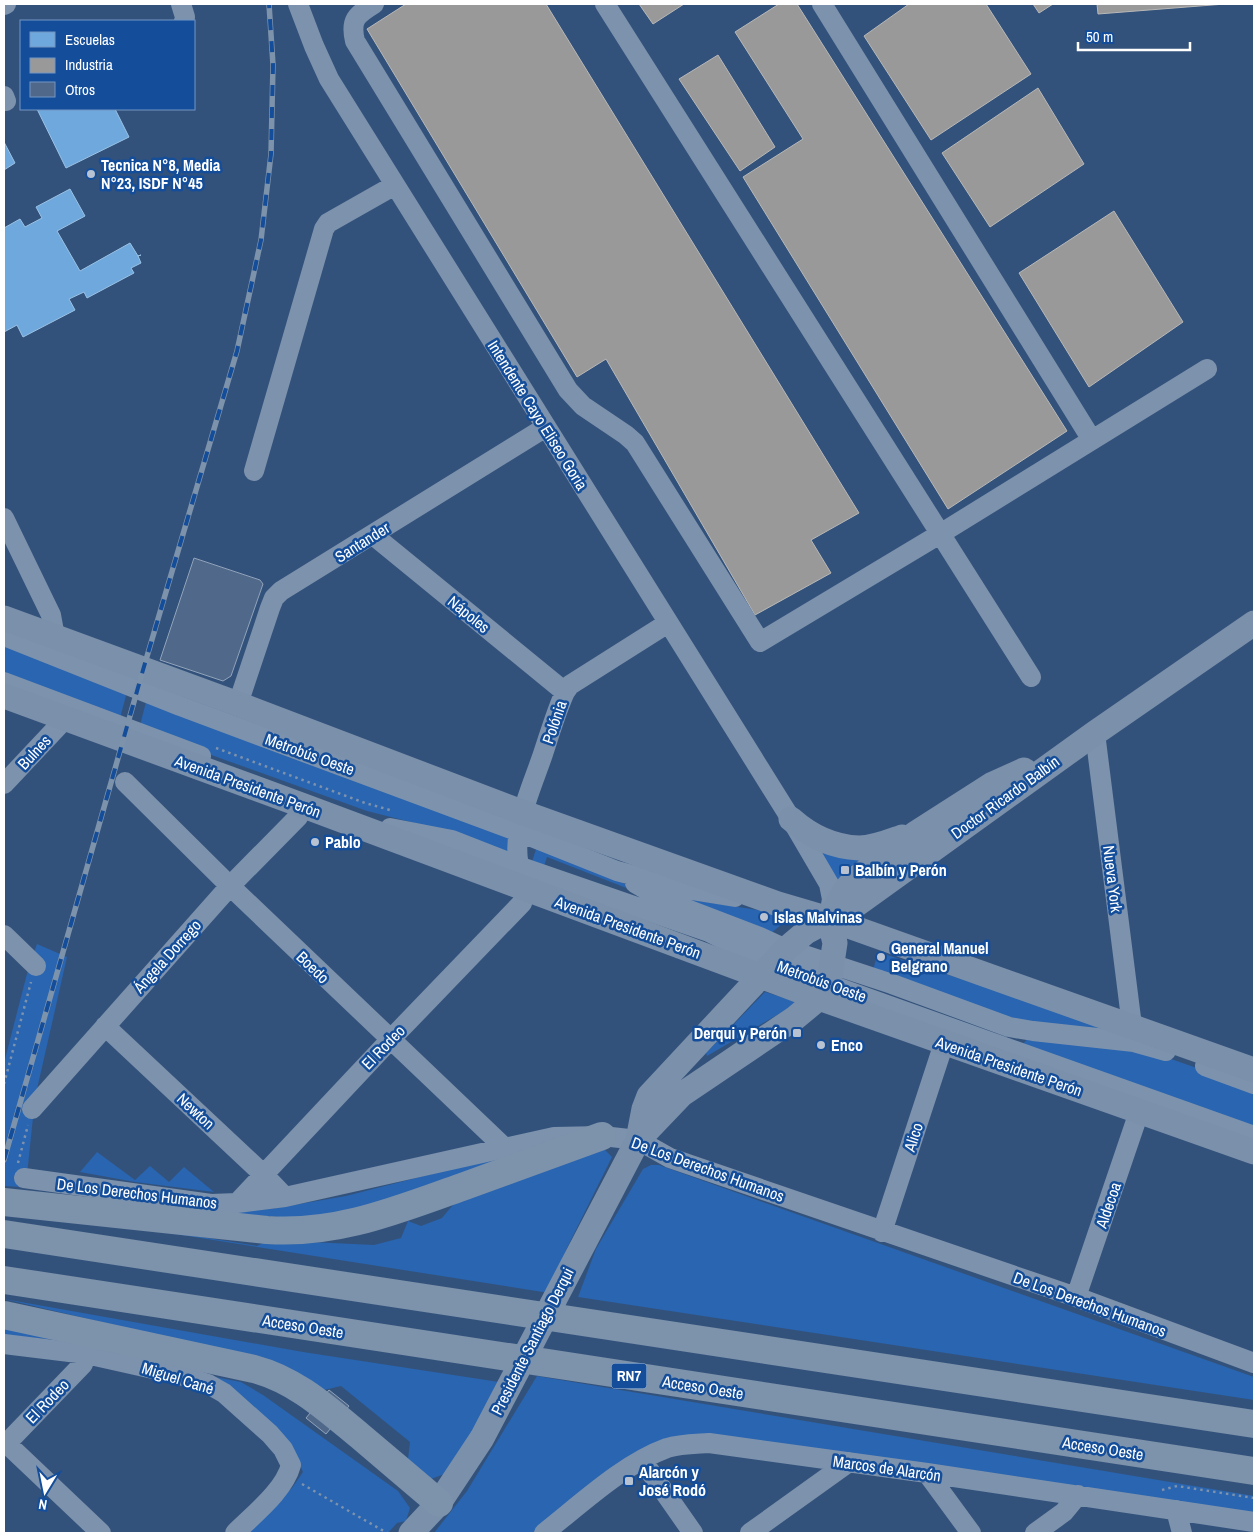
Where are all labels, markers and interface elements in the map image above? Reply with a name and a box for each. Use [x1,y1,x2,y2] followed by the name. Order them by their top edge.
[20,20,195,110] legend
[1078,20,1190,52] scale bar
[1086,26,1113,47] text: 50 m
[65,29,115,50] text: Escuelas
[65,54,113,75] text: Industria
[65,79,95,100] text: Otros
[101,154,221,194] place label: Tecnica N°8, Media N°23, ISDF N°45
[85,168,97,180] marker: Tecnica N°8, Media N°23, ISDF N°45
[483,336,594,495] street label: Intendente Cayo Eliseo Goria
[330,516,394,567] street label: Santander
[443,590,495,638] street label: Nápoles
[536,697,572,747] street label: Polónia
[262,728,358,780] street label: Metrobús Oeste
[12,730,56,774] street label: Bulnes
[171,749,324,823] street label: Avenida Presidente Perón
[946,750,1064,844] street label: Doctor Ricardo Balbín
[325,831,361,853] place label: Pablo
[309,836,321,848] marker: Pablo
[1098,844,1128,914] street label: Nueva York
[855,859,947,881] place label: Balbín y Perón
[839,864,851,876] marker: Balbín y Perón
[551,890,704,964] street label: Avenida Presidente Perón
[774,906,862,928] place label: Islas Malvinas
[758,911,770,923] marker: Islas Malvinas
[127,914,206,998] street label: Ángela Dorrego
[891,937,989,977] place label: General Manuel Belgrano
[292,946,334,988] street label: Boedo
[875,951,887,963] marker: General Manuel Belgrano
[774,955,870,1007] street label: Metrobús Oeste
[356,1020,410,1074] street label: El Rodeo
[694,1022,787,1044] place label: Derqui y Perón
[791,1027,803,1039] marker: Derqui y Perón
[932,1030,1085,1101] street label: Avenida Presidente Perón
[831,1034,863,1056] place label: Enco
[815,1039,827,1051] marker: Enco
[172,1088,220,1134] street label: Newton
[898,1120,928,1155] street label: Alico
[629,1131,787,1207] street label: De Los Derechos Humanos
[56,1172,218,1214] street label: De Los Derechos Humanos
[1090,1178,1126,1232] street label: Aldecoa
[485,1264,579,1418] street label: Presidente Santiago Derqui
[1011,1266,1169,1342] street label: De Los Derechos Humanos
[260,1309,345,1343] street label: Acceso Oeste
[139,1357,217,1399] street label: Miguel Cané
[612,1364,646,1388] road number: RN7
[660,1370,745,1404] street label: Acceso Oeste
[20,1374,74,1428] street label: El Rodeo
[1060,1431,1145,1465] street label: Acceso Oeste
[832,1450,942,1486] street label: Marcos de Alarcón
[639,1461,706,1501] place label: Alarcón y José Rodó
[20,1467,70,1517] north arrow
[623,1475,635,1487] marker: Alarcón y José Rodó
[37,1495,48,1514] text: N

